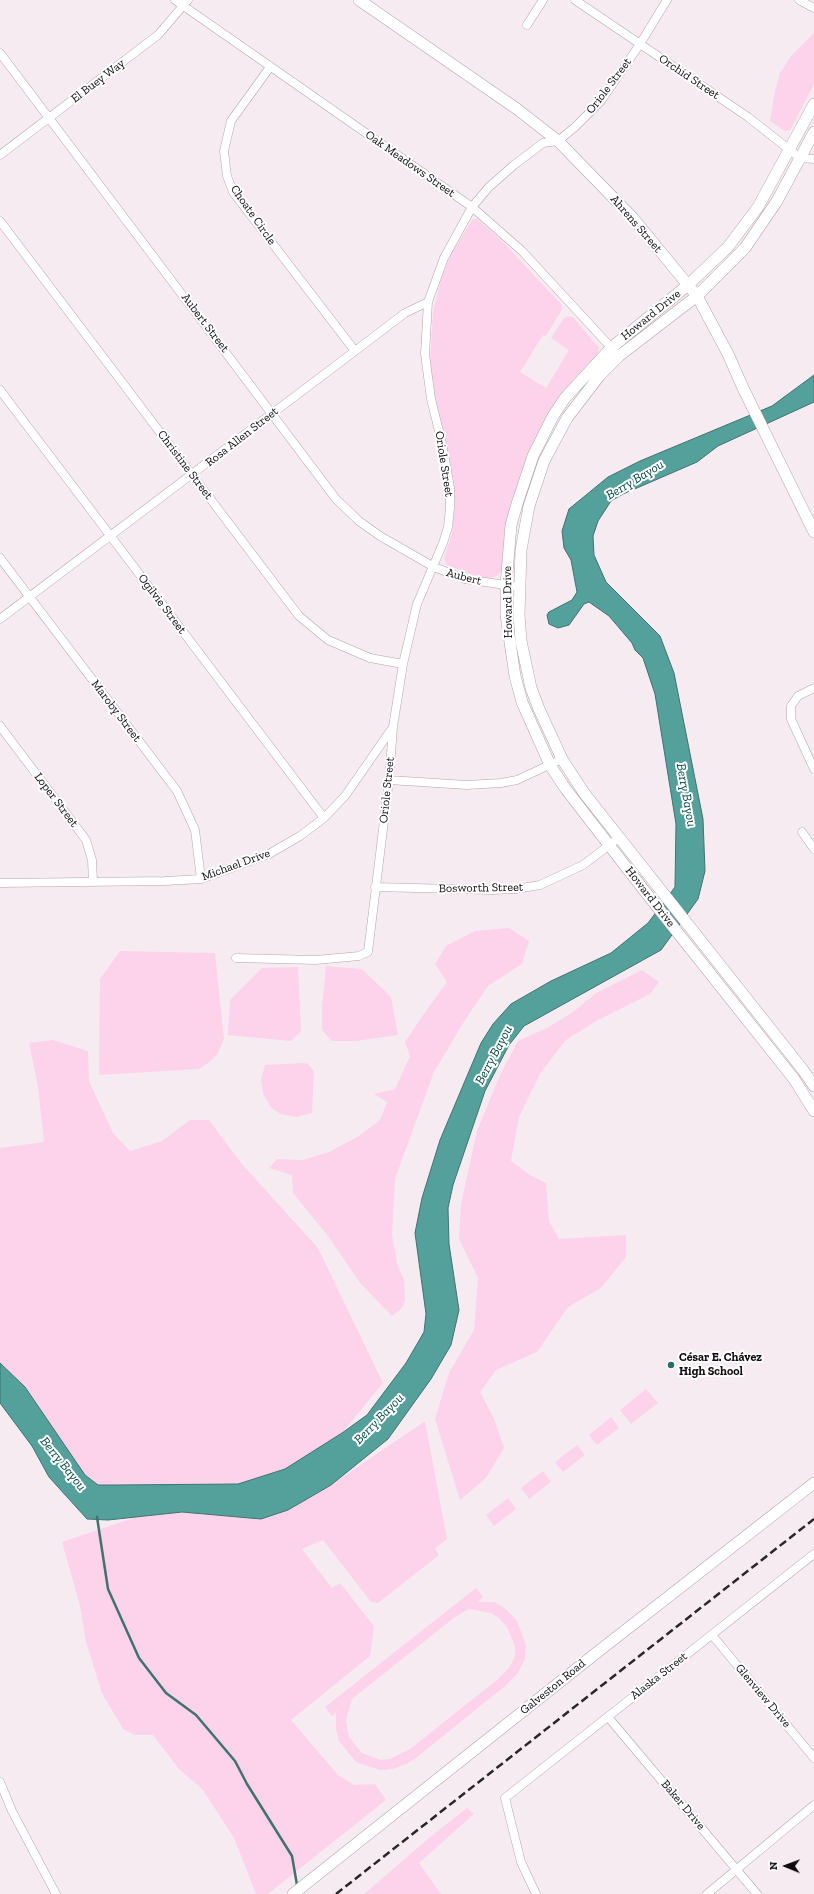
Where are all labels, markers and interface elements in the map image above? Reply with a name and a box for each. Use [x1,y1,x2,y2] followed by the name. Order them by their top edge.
[656,51,722,103] street label: Orchid Street
[583,55,635,117] street label: Oriole Street
[68,56,128,106] street label: El Buey Way
[362,128,458,200] street label: Oak Meadows Street
[227,182,279,248] street label: Choate Circle
[607,192,665,256] street label: Ahrens Street
[618,287,684,343] street label: Howard Drive
[178,291,232,355] street label: Aubert Street
[203,404,281,470] street label: Rosa Allen Street
[154,428,216,502] street label: Christine Street
[432,430,456,498] street label: Oriole Street
[603,457,667,503] water label: Berry Bayou
[445,565,483,589] street label: Aubert
[500,566,516,638] street label: Howard Drive
[135,571,189,637] street label: Ogilvie Street
[88,677,144,745] street label: Maroby Street
[376,756,398,824] street label: Oriole Street
[673,762,699,828] water label: Berry Bayou
[31,770,81,830] street label: Loper Street
[200,846,272,884] street label: Michael Drive
[622,864,678,930] street label: Howard Drive
[439,880,523,896] street label: Bosworth Street
[472,1023,516,1087] water label: Berry Bayou
[679,1351,762,1379] place label: César E. Chávez High School
[666,1360,676,1370] marker: César E. Chávez High School
[351,1390,407,1448] water label: Berry Bayou
[37,1434,89,1494] water label: Berry Bayou
[628,1649,690,1703] street label: Alaska Street
[517,1656,589,1718] street label: Galveston Road
[732,1661,794,1731] street label: Glenview Drive
[658,1777,708,1833] street label: Baker Drive
[766,1846,806,1886] north arrow
[767,1861,780,1870] text: N

